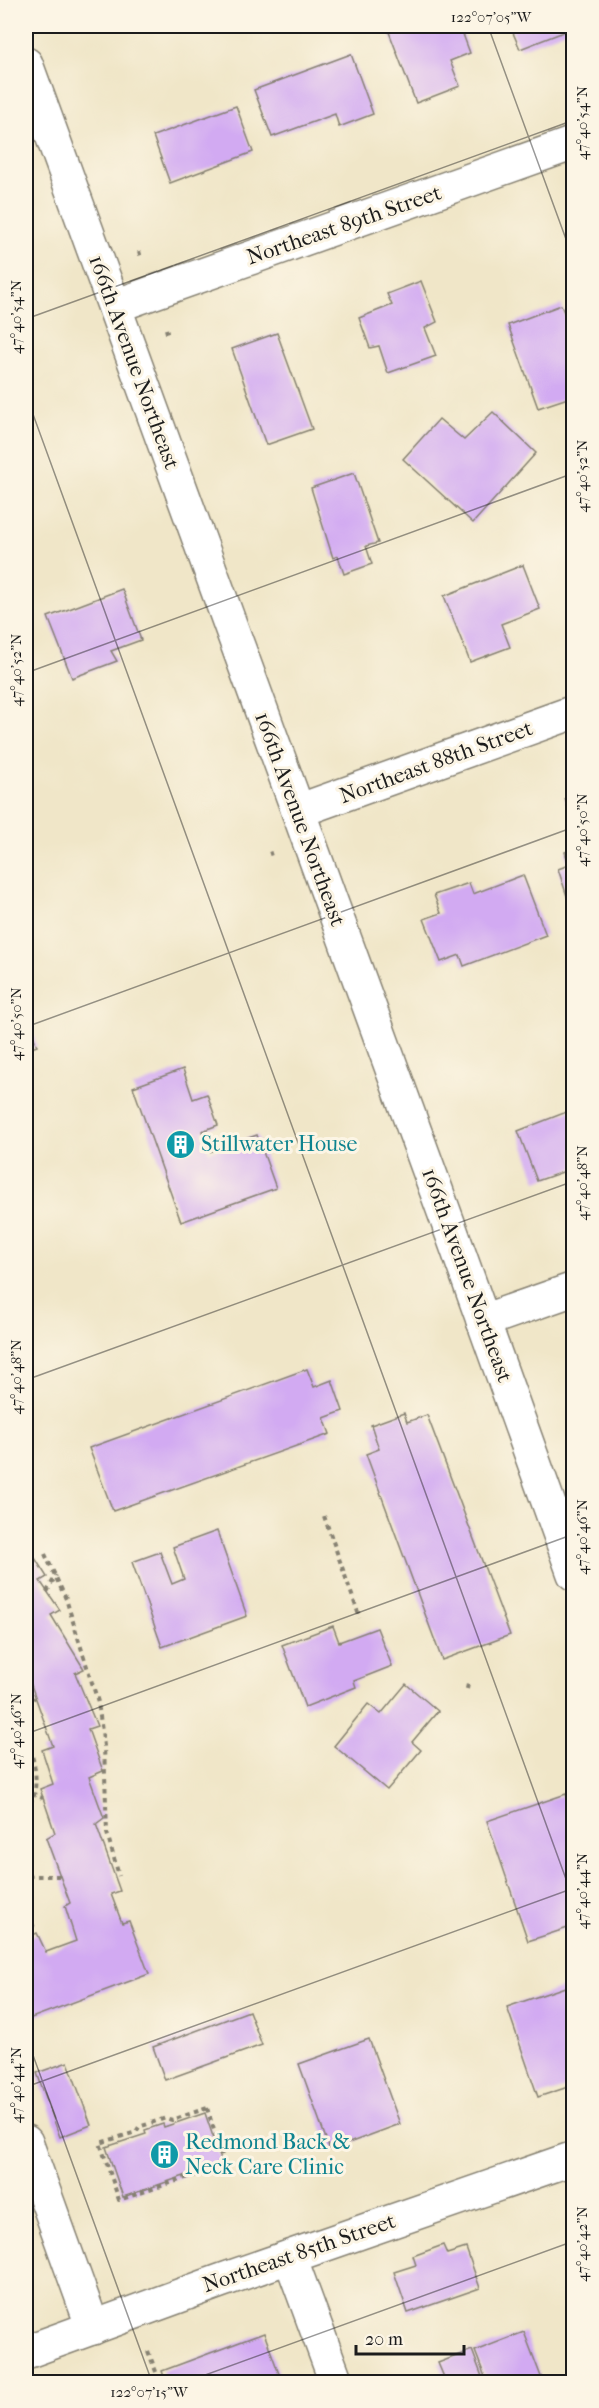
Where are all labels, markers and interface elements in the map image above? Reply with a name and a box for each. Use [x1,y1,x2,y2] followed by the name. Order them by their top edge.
[451,8,532,26] text: 122°07'05"W
[573,85,591,160] text: 47°40'54"N
[243,179,445,271] street label: Northeast 89th Street
[83,251,185,473] street label: 166th Avenue Northeast
[7,279,25,354] text: 47°40'54"N
[573,439,591,512] text: 47°40'52"N
[7,633,25,706] text: 47°40'52"N
[249,708,351,930] street label: 166th Avenue Northeast
[336,715,536,809] street label: Northeast 88th Street
[573,793,591,867] text: 47°40'50"N
[7,987,25,1061] text: 47°40'50"N
[164,1128,196,1160] building icon: Stillwater House
[201,1131,357,1157] place label: Stillwater House
[573,1145,591,1221] text: 47°40'48"N
[416,1164,518,1386] street label: 166th Avenue Northeast
[7,1339,25,1415] text: 47°40'48"N
[573,1499,591,1575] text: 47°40'46"N
[7,1693,25,1769] text: 47°40'46"N
[573,1852,591,1929] text: 47°40'44"N
[7,2046,25,2123] text: 47°40'44"N
[185,2129,350,2180] place label: Redmond Back & Neck Care Clinic
[148,2139,180,2171] building icon: Redmond Back & Neck Care Clinic
[573,2206,591,2282] text: 47°40'42"N
[199,2208,399,2298] street label: Northeast 85th Street
[356,2318,464,2356] scale bar
[365,2329,403,2350] text: 20 m
[110,2383,189,2401] text: 122°07'15"W

